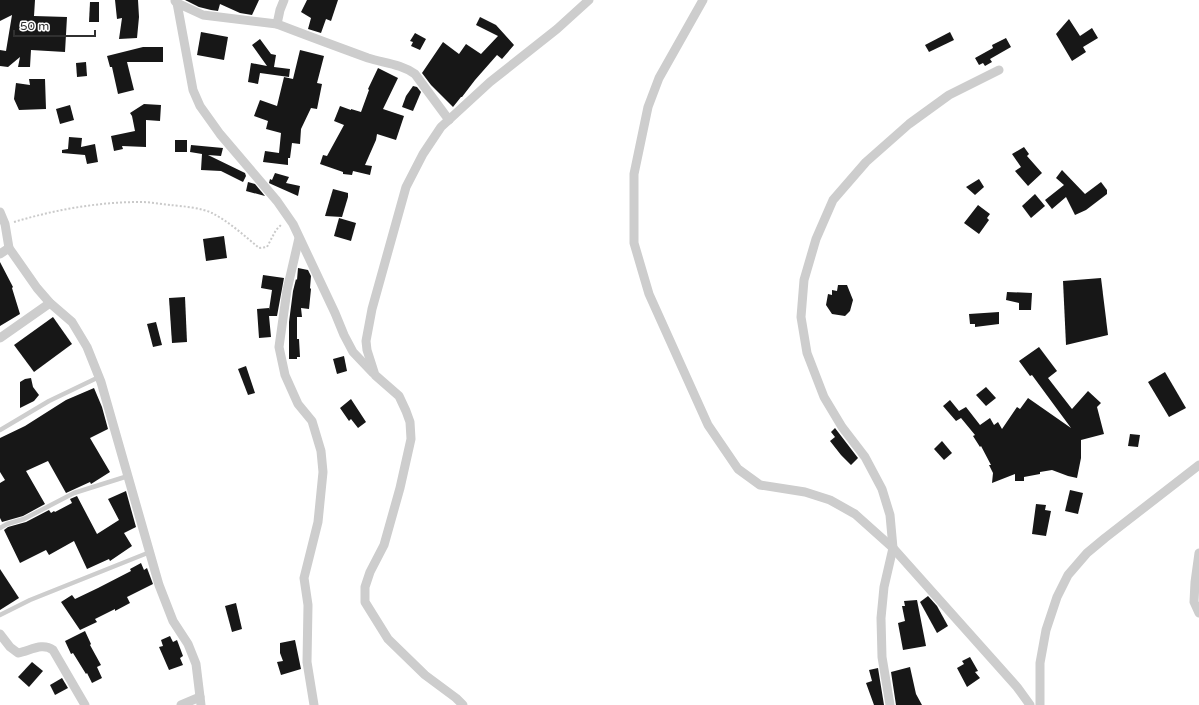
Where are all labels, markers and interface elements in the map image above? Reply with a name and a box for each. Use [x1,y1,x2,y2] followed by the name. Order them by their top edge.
[14,12,95,38] scale bar
[20,19,49,33] text: 50 m

